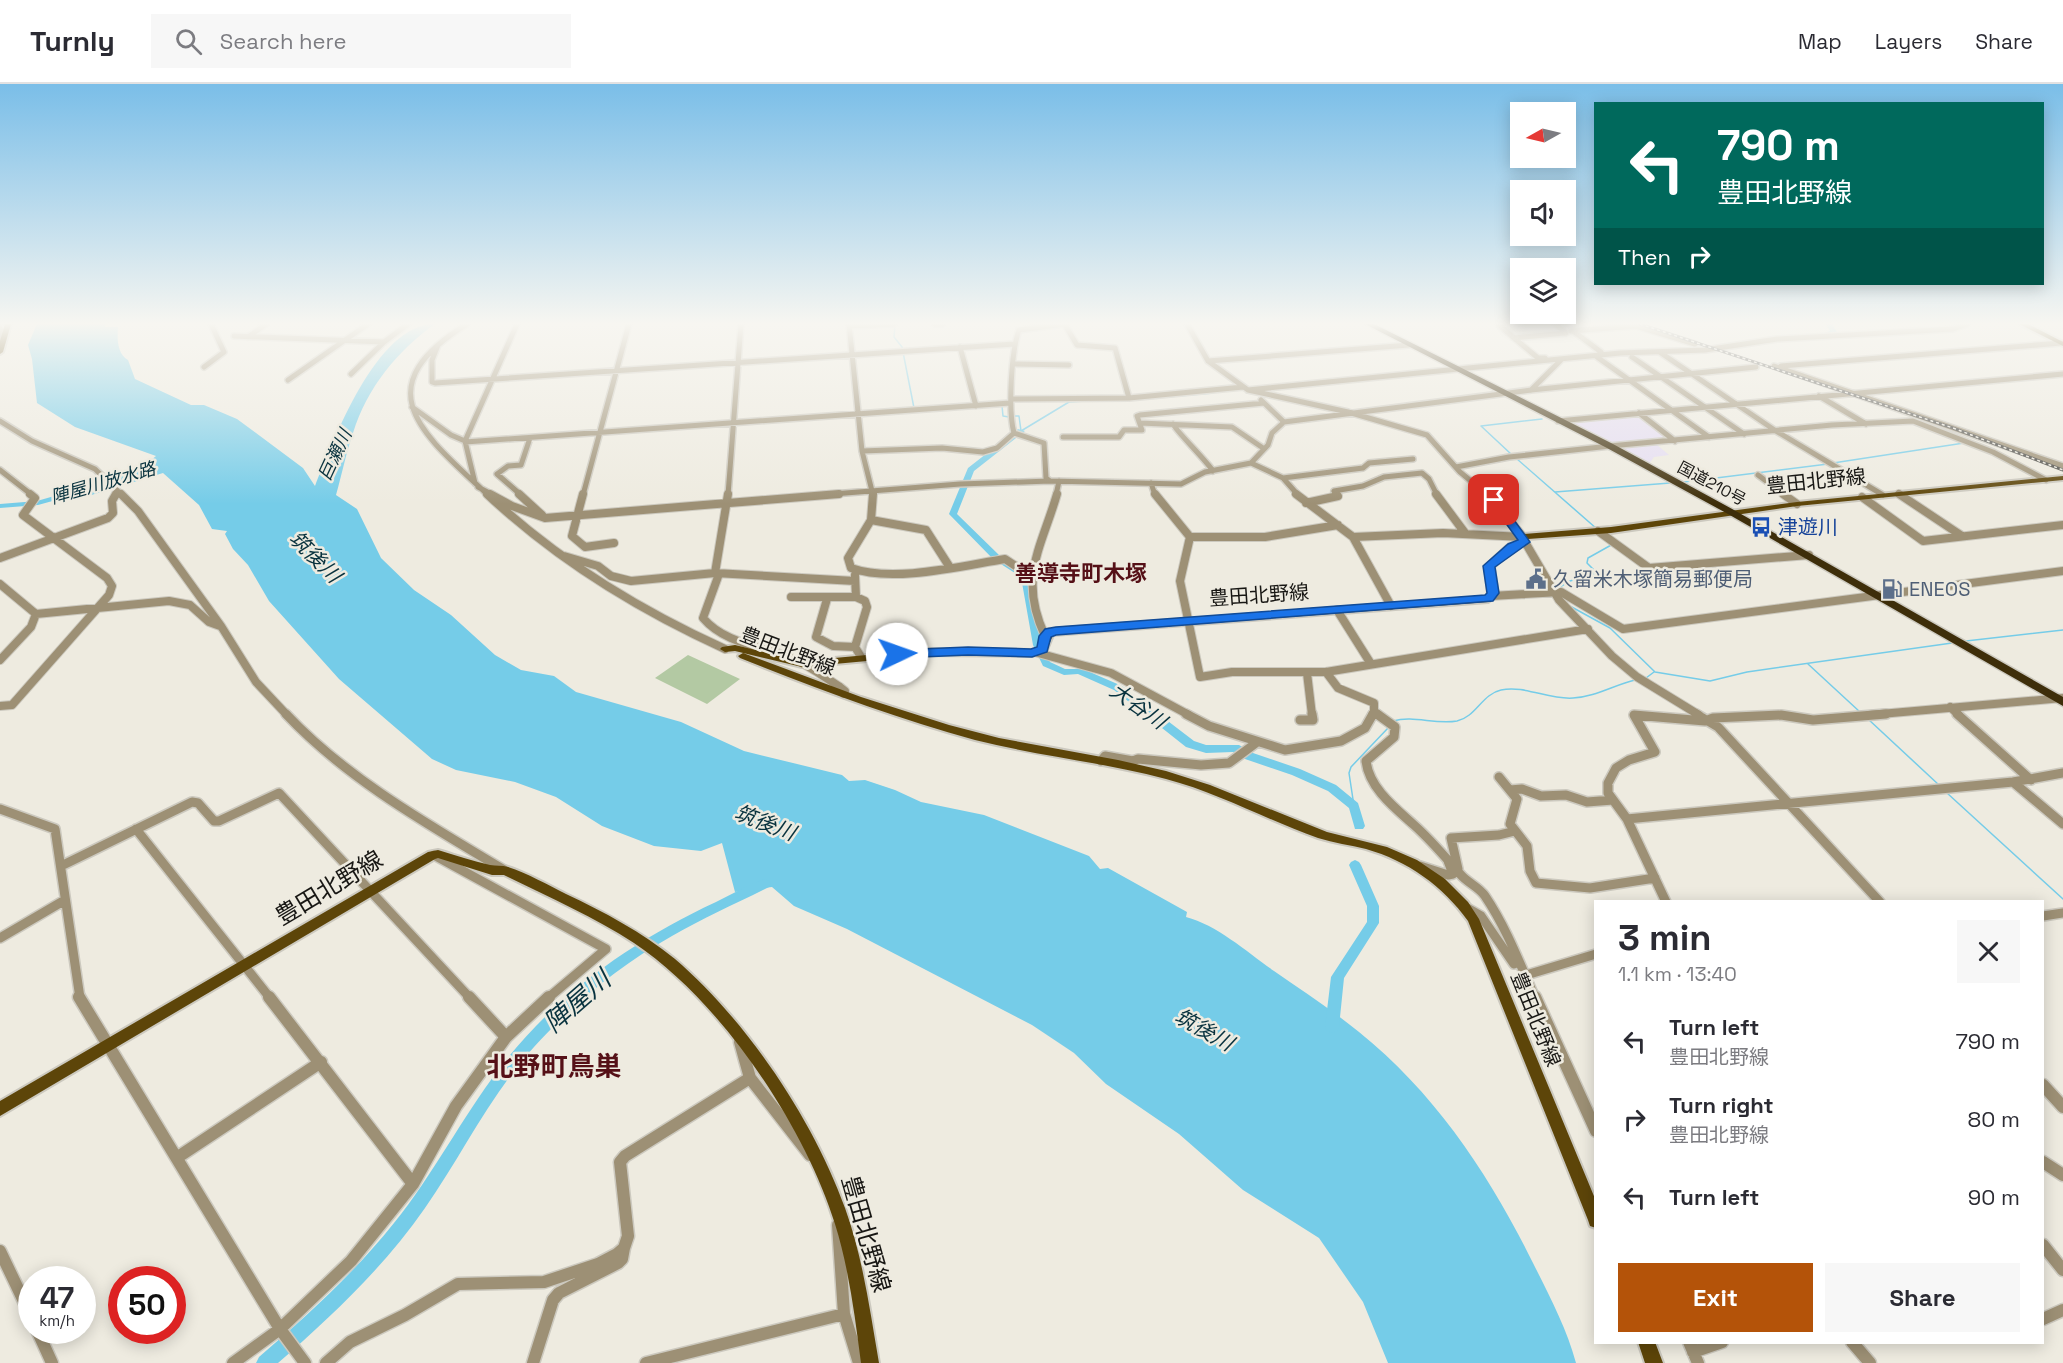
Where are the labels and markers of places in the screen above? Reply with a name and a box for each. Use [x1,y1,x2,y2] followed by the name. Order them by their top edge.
[1468,474,1519,525] pin
[1778,514,1838,540] place label: 津遊川
[1749,515,1773,539] bus stop icon: 津遊川
[1553,566,1753,592] place label: 久留米木塚簡易郵便局
[1524,567,1548,591] public building icon: 久留米木塚簡易郵便局
[1909,576,1970,602] place label: ENEOS
[1880,577,1904,601] fuel station icon: ENEOS

